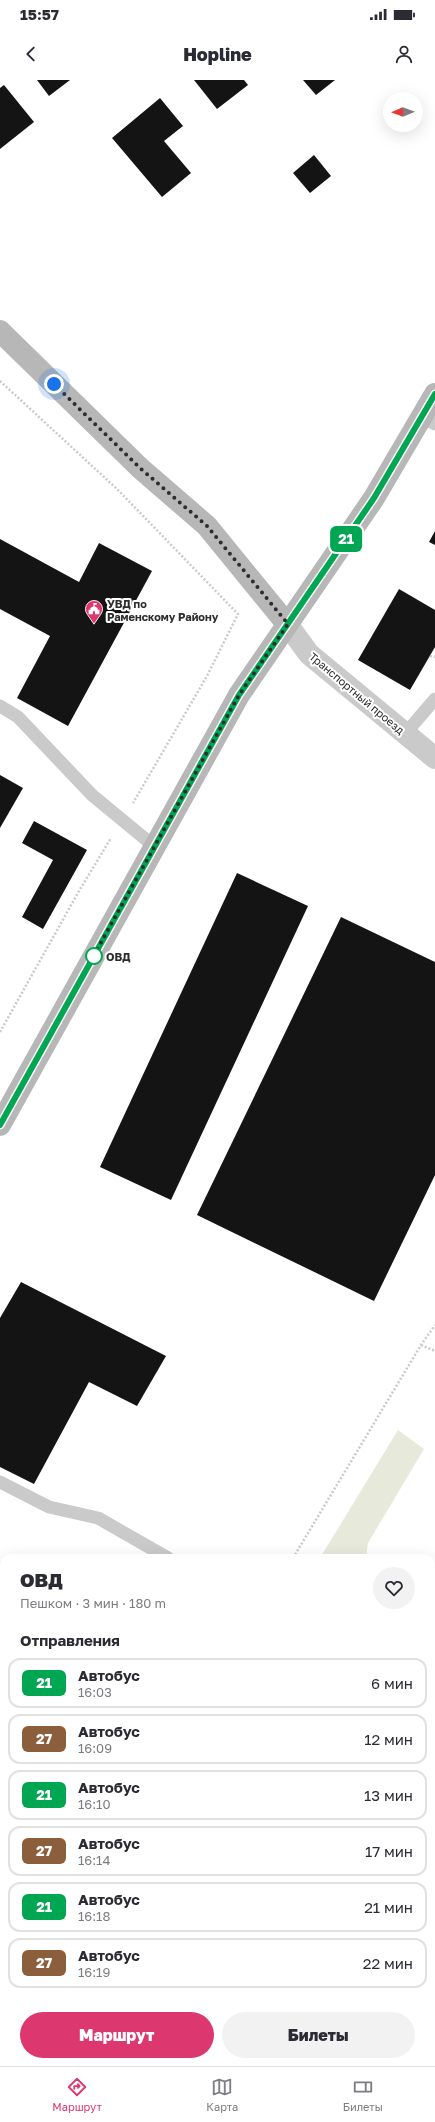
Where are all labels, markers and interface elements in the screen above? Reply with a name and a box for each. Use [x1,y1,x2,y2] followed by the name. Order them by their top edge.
[20,5,59,23] text: 15:57
[20,43,42,65] icon: back
[183,43,252,65] text: Hopline
[393,43,415,65] icon: person
[383,92,423,132] north arrow
[383,92,423,132] map controls
[44,374,64,394] your location
[328,526,364,552] line badge: 21
[338,530,354,547] text: 21
[107,597,219,623] place label: УВД по Раменскому Району
[84,599,104,624] public building icon: УВД по Раменскому Району
[307,650,407,737] street label: Транспортный проезд
[85,947,103,965] marker: ОВД
[106,950,131,963] place label: ОВД
[373,1567,415,1609] button: heart
[20,1568,63,1591] text: ОВД
[20,1595,166,1611] text: Пешком · 3 мин · 180 m
[20,1631,120,1649] text: Отправления
[78,1666,140,1684] text: Автобус
[36,1674,52,1691] text: 21
[371,1674,413,1692] text: 6 мин
[78,1684,112,1700] text: 16:03
[78,1722,140,1740] text: Автобус
[36,1730,52,1747] text: 27
[364,1730,413,1748] text: 12 мин
[78,1740,112,1756] text: 16:09
[78,1778,140,1796] text: Автобус
[36,1786,52,1803] text: 21
[364,1786,413,1804] text: 13 мин
[78,1796,110,1812] text: 16:10
[78,1834,140,1852] text: Автобус
[36,1842,52,1859] text: 27
[365,1842,413,1860] text: 17 мин
[78,1852,110,1868] text: 16:14
[78,1890,140,1908] text: Автобус
[36,1898,52,1915] text: 21
[364,1898,413,1916] text: 21 мин
[78,1908,110,1924] text: 16:18
[78,1946,140,1964] text: Автобус
[36,1954,52,1971] text: 27
[363,1954,413,1972] text: 22 мин
[78,1964,110,1980] text: 16:19
[20,2012,214,2058] button: Маршрут
[222,2012,415,2058] button: Билеты
[52,2076,102,2113] tab: Маршрут
[206,2076,238,2113] tab: Карта
[343,2076,383,2113] tab: Билеты

